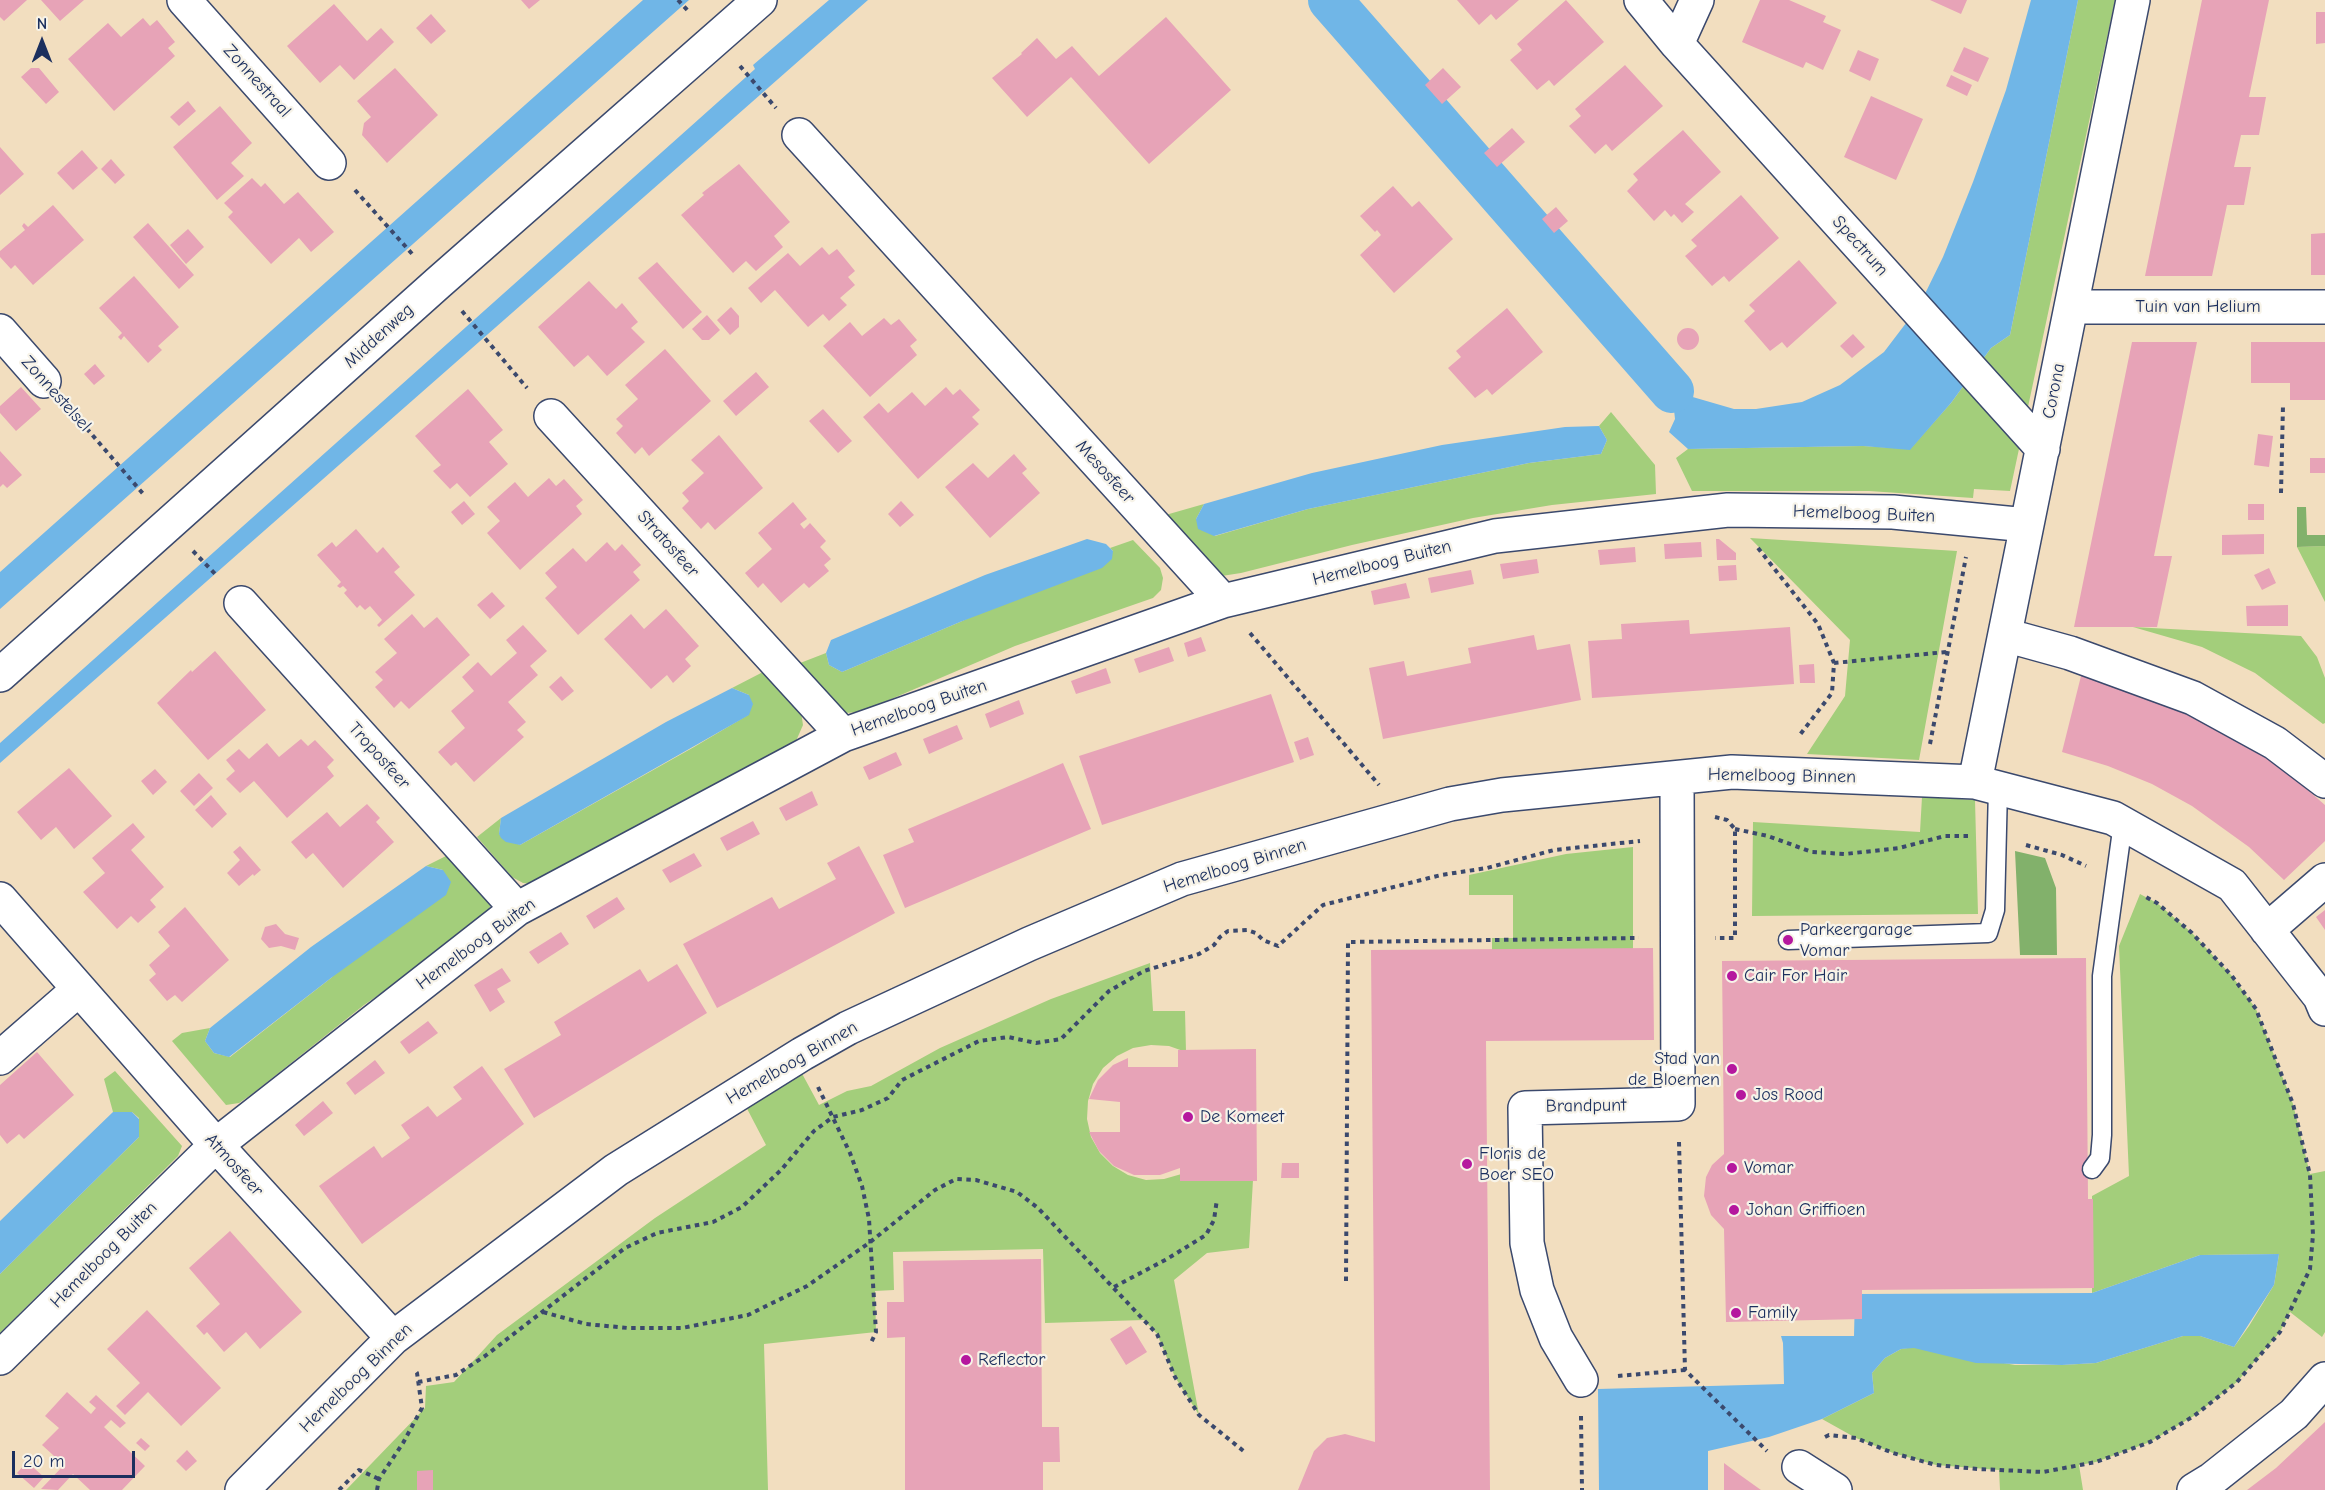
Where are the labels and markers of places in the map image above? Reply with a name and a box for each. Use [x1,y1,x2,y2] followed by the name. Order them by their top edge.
[1800,919,1912,962] place label: Parkeergarage Vomar
[1781,933,1795,947] marker: Parkeergarage Vomar
[1744,965,1847,987] place label: Cair For Hair
[1725,969,1739,983] marker: Cair For Hair
[1628,1048,1720,1090] place label: Stad van de Bloemen
[1725,1062,1739,1076] marker: Stad van de Bloemen
[1753,1084,1823,1106] place label: Jos Rood
[1734,1088,1748,1102] marker: Jos Rood
[1200,1106,1284,1128] place label: De Komeet
[1181,1110,1195,1124] marker: De Komeet
[1479,1143,1554,1186] place label: Floris de Boer SEO
[1460,1157,1474,1171] marker: Floris de Boer SEO
[1744,1157,1793,1179] place label: Vomar
[1725,1161,1739,1175] marker: Vomar
[1746,1199,1865,1221] place label: Johan Griffioen
[1727,1203,1741,1217] marker: Johan Griffioen
[1748,1302,1798,1324] place label: Family
[1729,1306,1743,1320] marker: Family
[978,1349,1045,1371] place label: Reflector
[959,1353,973,1367] marker: Reflector

